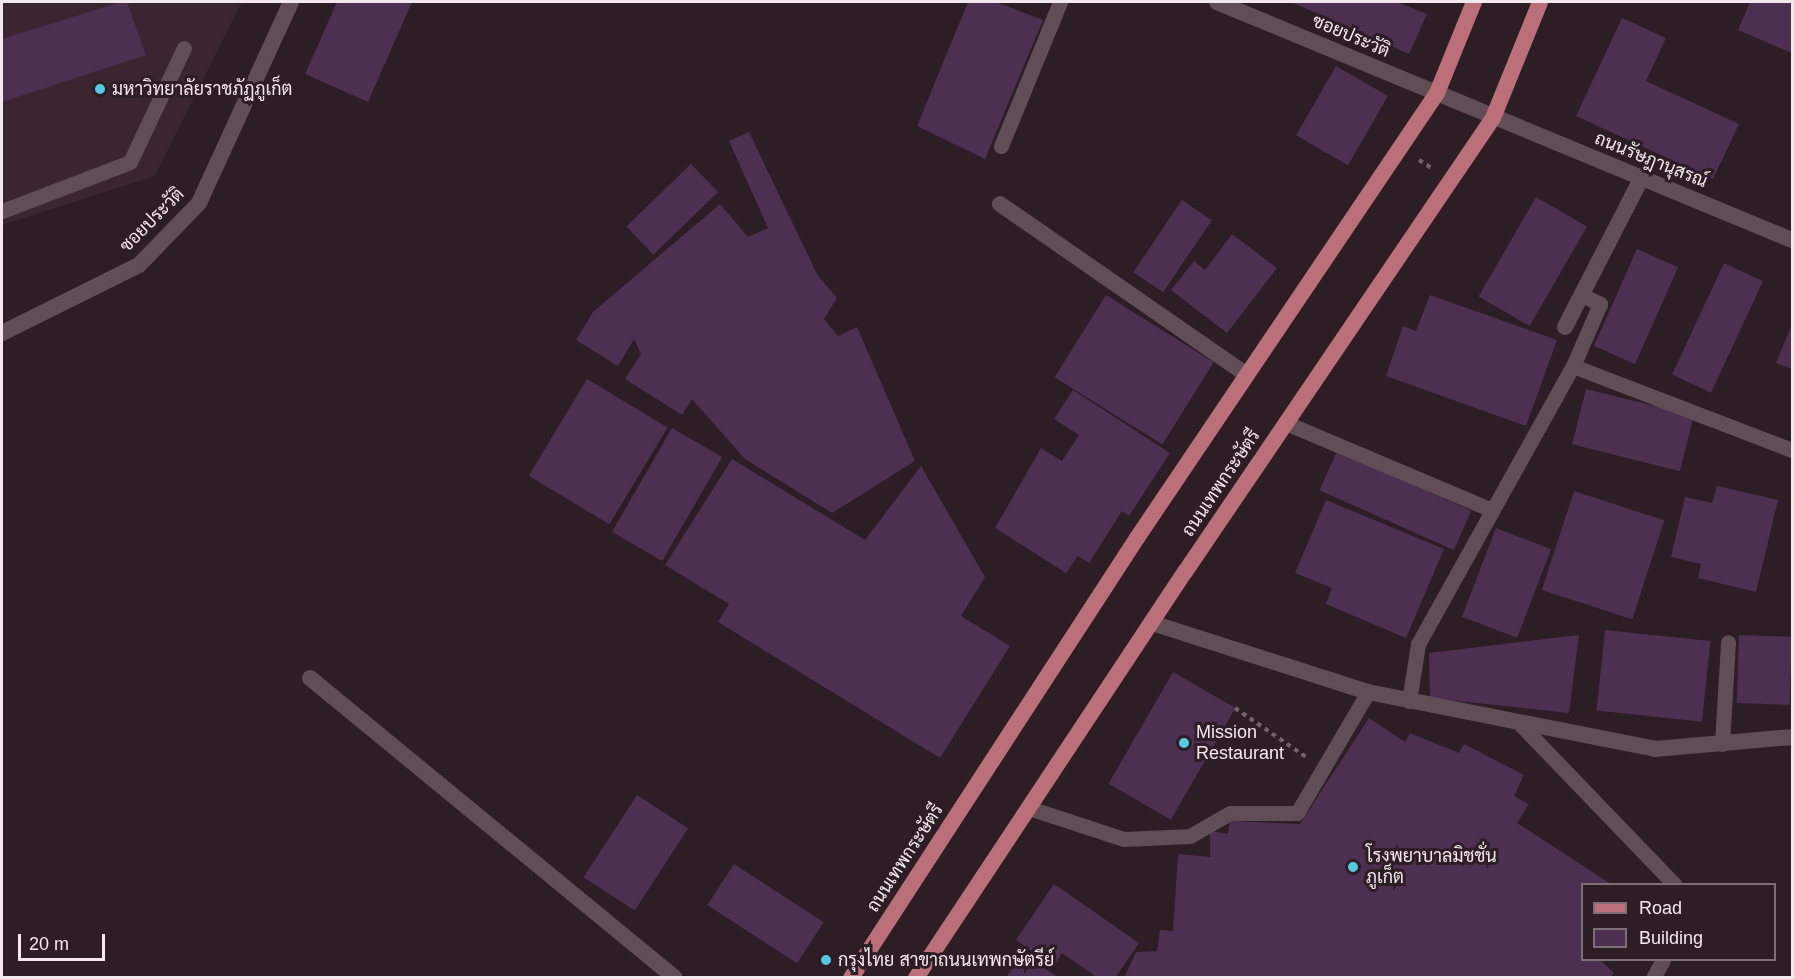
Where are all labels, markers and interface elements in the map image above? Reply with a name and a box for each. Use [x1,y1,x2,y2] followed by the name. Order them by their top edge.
[1309,10,1393,62] street label: ซอยประวัติ
[112,78,292,100] place label: มหาวิทยาลัยราชภัฏภูเก็ต
[93,82,107,96] marker: มหาวิทยาลัยราชภัฏภูเก็ต
[1592,128,1710,192] street label: ถนนรัษฎานุสรณ์
[115,183,189,257] street label: ซอยประวัติ
[1177,425,1265,541] street label: ถนนเทพกระษัตรี
[1196,722,1284,764] place label: Mission Restaurant
[1177,736,1191,750] marker: Mission Restaurant
[862,800,948,916] street label: ถนนเทพกระษัตรี
[1366,846,1497,888] place label: โรงพยาบาลมิชชั่น ภูเก็ต
[1344,858,1362,876] marker: โรงพยาบาลมิชชั่น ภูเก็ต
[1581,883,1776,961] legend
[1639,898,1682,918] text: Road
[21,922,108,960] scale bar
[1639,928,1703,948] text: Building
[29,934,69,954] text: 20 m
[838,949,1054,971] place label: กรุงไทย สาขาถนนเทพกษัตรีย์
[819,953,833,967] marker: กรุงไทย สาขาถนนเทพกษัตรีย์

